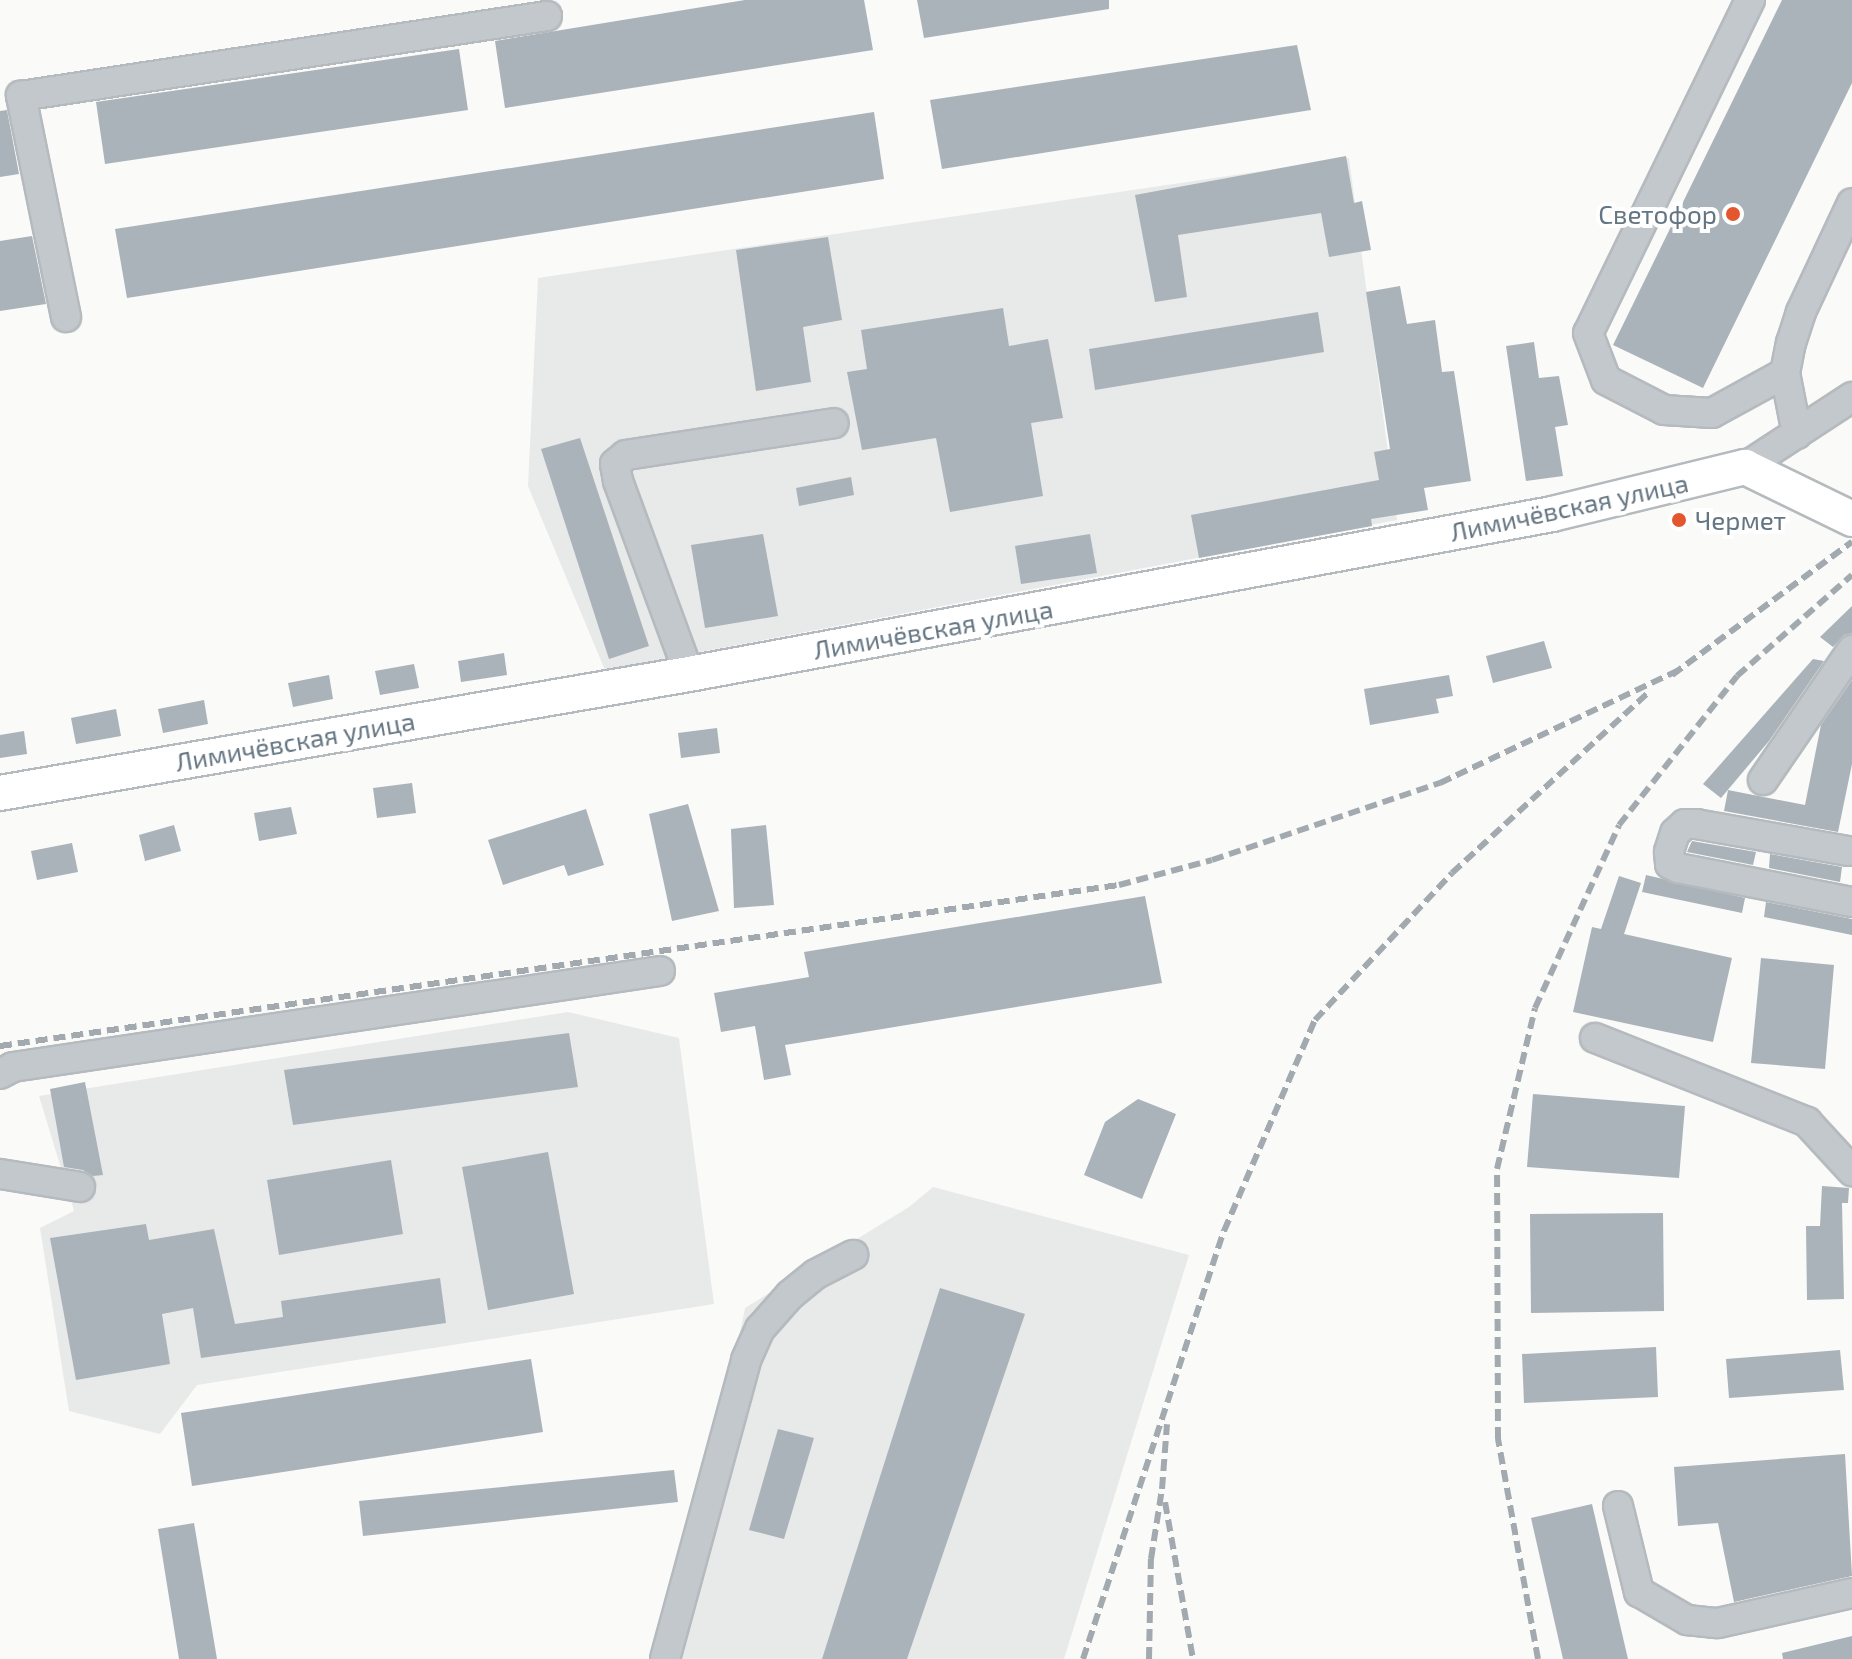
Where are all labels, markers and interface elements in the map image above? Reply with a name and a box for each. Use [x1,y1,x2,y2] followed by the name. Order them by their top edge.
[1598,198,1717,230] place label: Светофор
[1724,205,1742,223] marker: Светофор
[1447,467,1691,547] street label: Лимичёвская улица
[1695,504,1786,536] place label: Чермет
[1670,511,1688,529] marker: Чермет
[811,593,1055,665] street label: Лимичёвская улица
[173,705,417,777] street label: Лимичёвская улица

